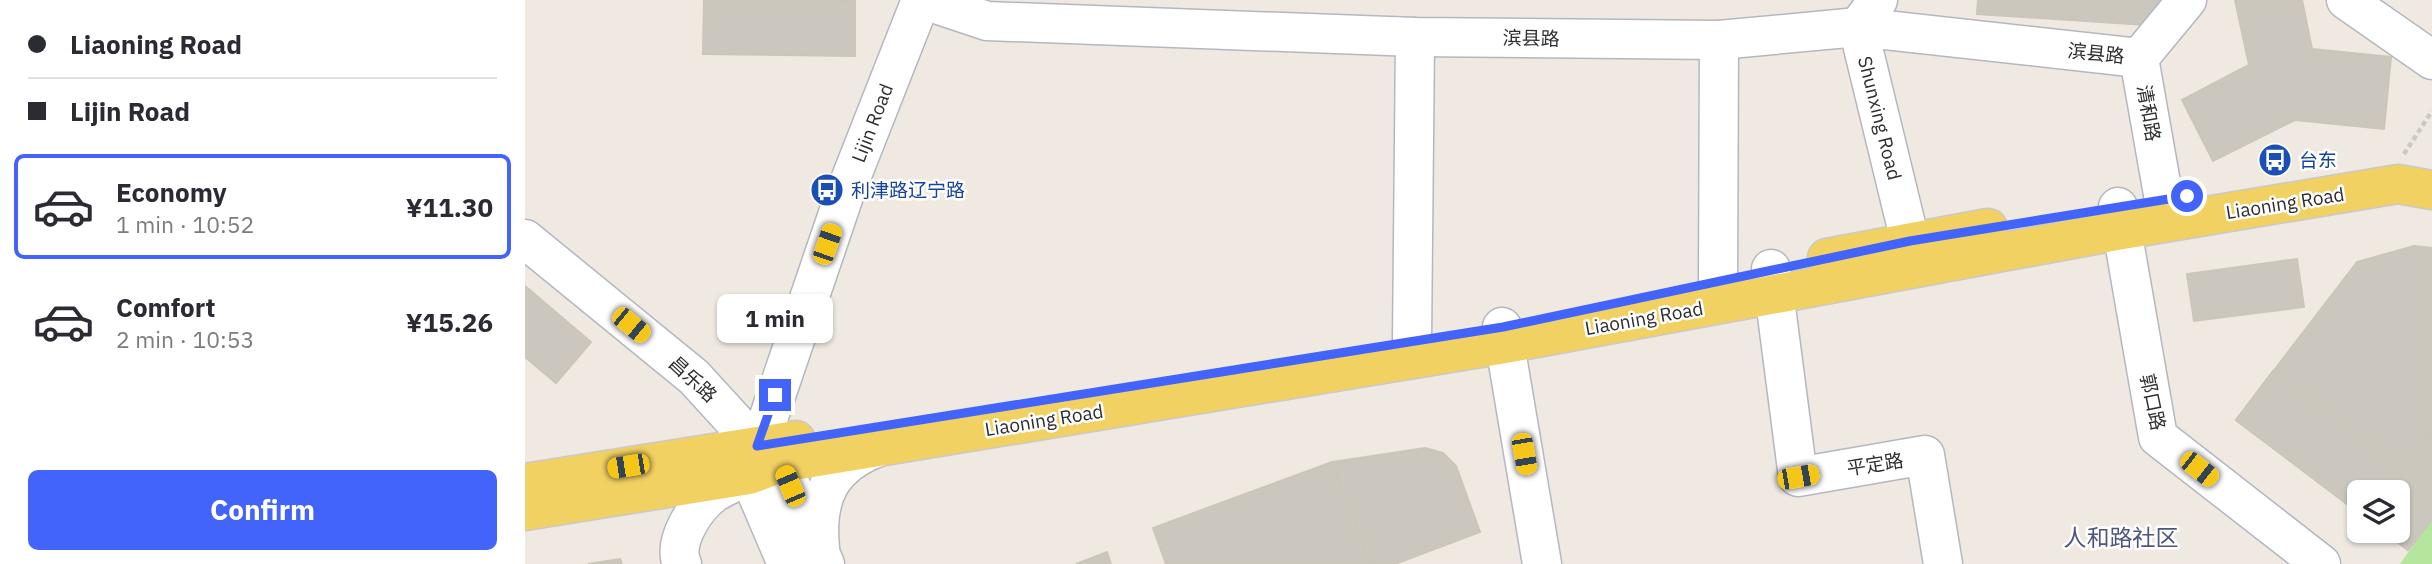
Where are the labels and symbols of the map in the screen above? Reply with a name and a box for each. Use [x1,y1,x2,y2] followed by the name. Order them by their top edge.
[1502,26,1560,50] street label: 滨县路
[2066,38,2126,68] street label: 滨县路
[1853,54,1907,182] street label: Shunxing Road
[846,80,898,166] street label: Lijin Road
[2132,83,2166,143] street label: 清和路
[2256,141,2294,179] bus stop icon: 台东
[2299,148,2337,172] place label: 台东
[808,171,846,209] bus stop icon: 利津路辽宁路
[851,178,965,202] place label: 利津路辽宁路
[2171,180,2203,212] route start
[2224,182,2346,224] street label: Liaoning Road
[811,221,844,267] car
[717,294,833,342] callout: 1 min
[1583,296,1705,340] street label: Liaoning Road
[609,304,654,346] car
[664,351,722,407] street label: 昌乐路
[2135,372,2171,432] street label: 郭口路
[759,379,791,411] route end
[983,399,1105,441] street label: Liaoning Road
[1511,431,1538,477] car
[1845,448,1905,480] street label: 平定路
[2176,448,2223,490] car
[606,452,651,480] car
[773,463,808,509] car
[1776,463,1821,491] car
[2064,522,2179,552] district label: 人和路社区

